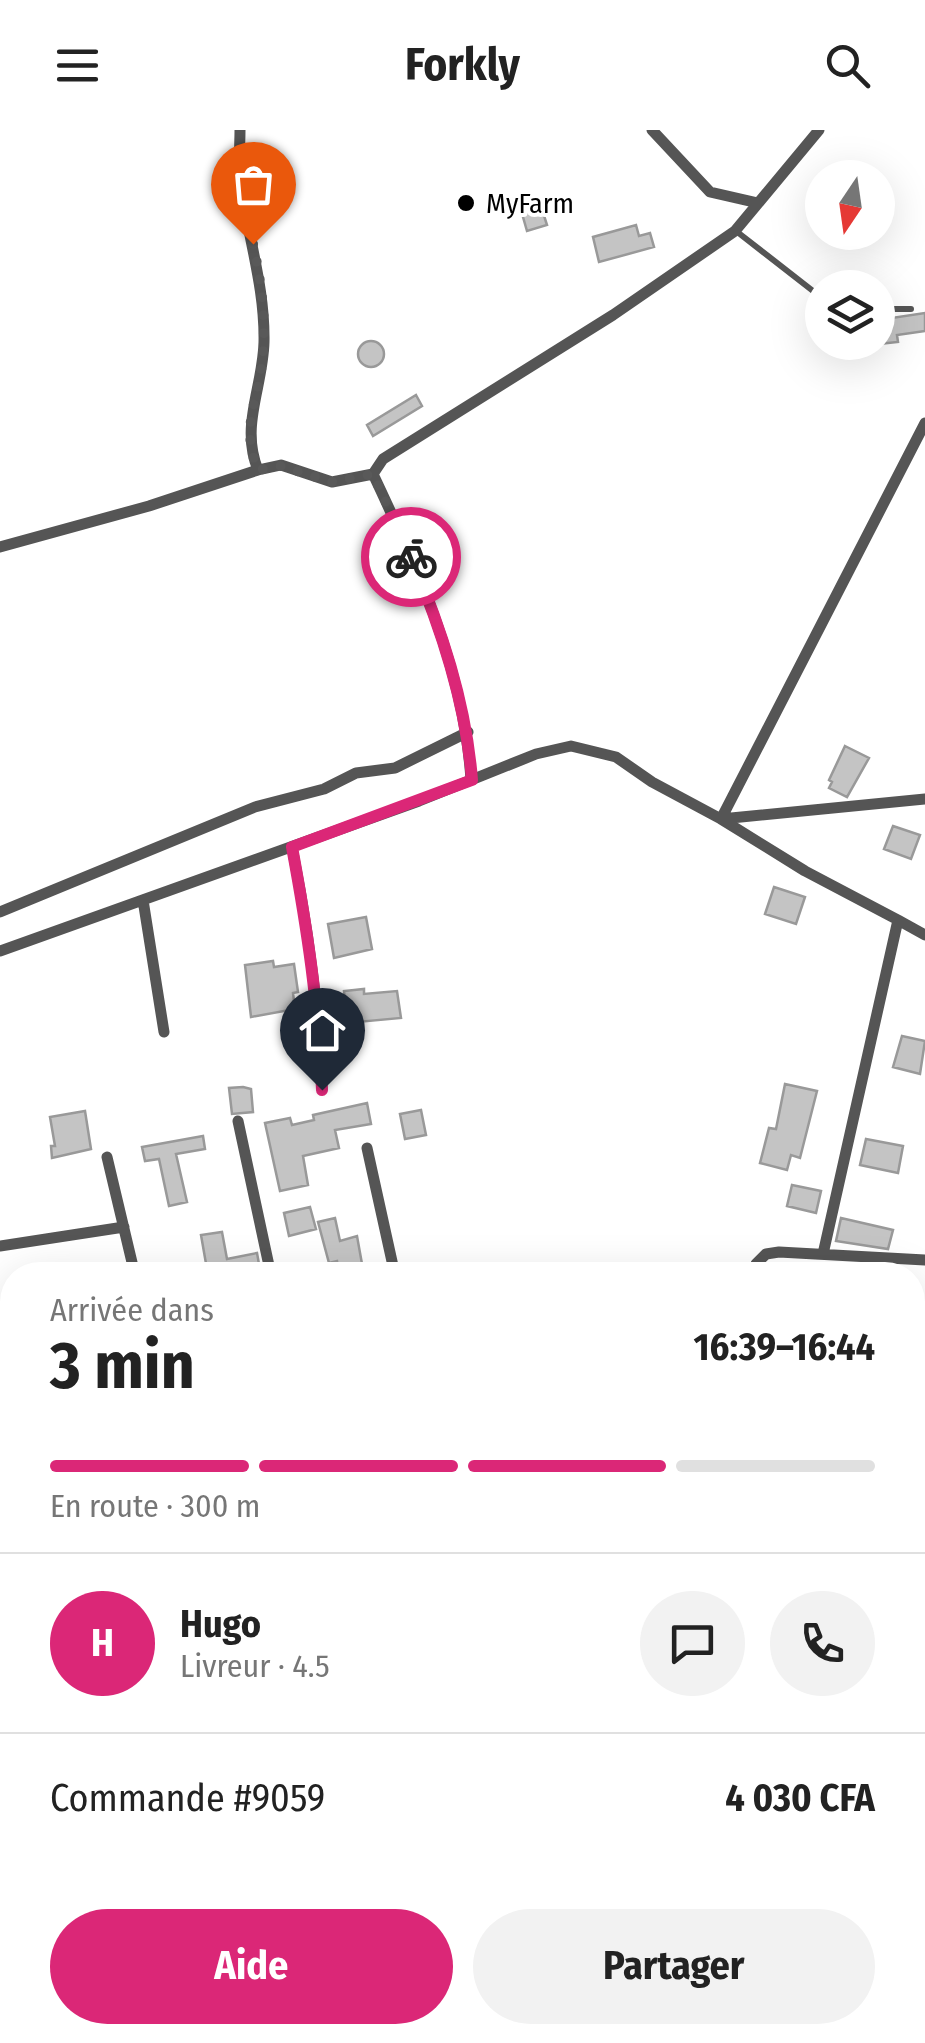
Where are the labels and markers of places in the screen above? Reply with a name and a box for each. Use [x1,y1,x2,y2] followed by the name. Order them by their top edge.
[211,142,296,245] pin
[486,187,574,220] place label: MyFarm
[455,192,477,214] marker: MyFarm
[280,988,365,1091] pin

